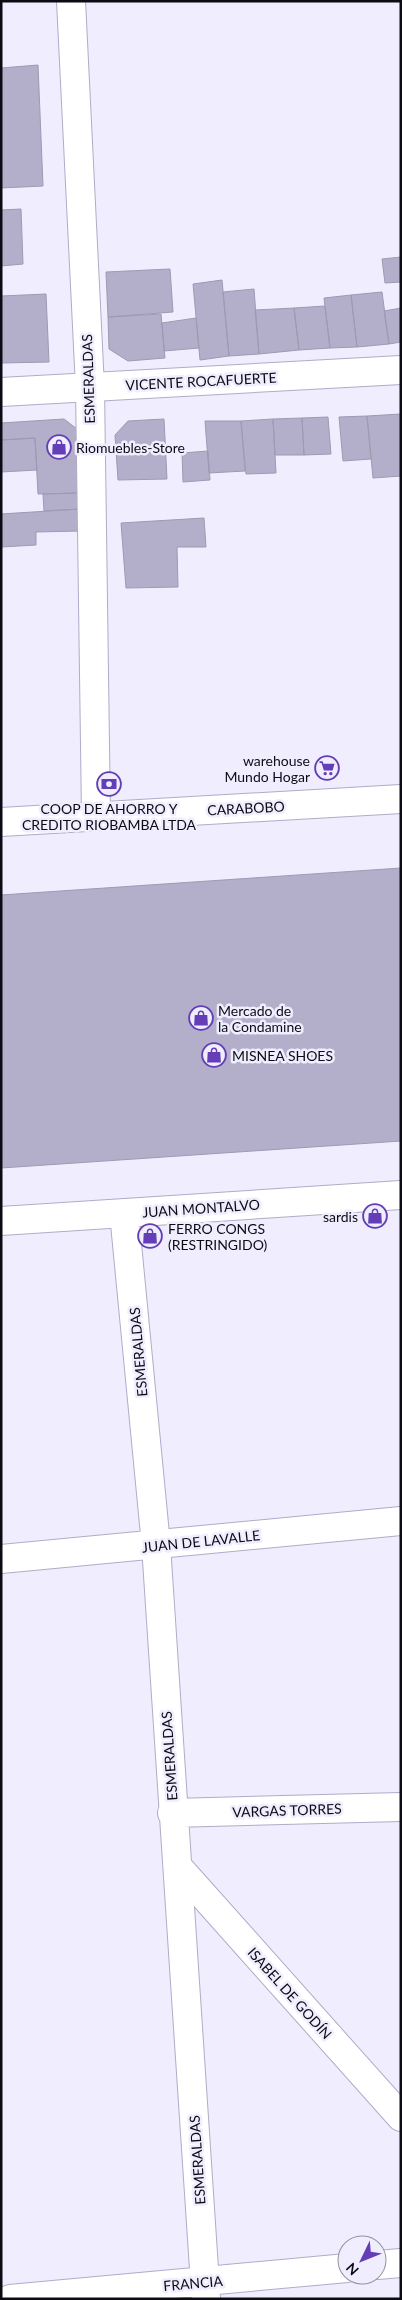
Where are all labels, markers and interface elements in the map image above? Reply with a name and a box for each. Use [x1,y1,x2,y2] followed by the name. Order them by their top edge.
[78,334,98,424] street label: ESMERALDAS
[125,369,277,393] street label: VICENTE ROCAFUERTE
[46,434,72,460] shop icon: Riomuebles-Store
[76,439,185,456] place label: Riomuebles-Store
[224,752,310,785] place label: warehouse Mundo Hogar
[314,755,340,781] supermarket icon: warehouse Mundo Hogar
[96,771,122,797] bank icon: COOP DE AHORRO Y CREDITO RIOBAMBA LTDA
[207,797,285,819] street label: CARABOBO
[22,800,197,833] place label: COOP DE AHORRO Y CREDITO RIOBAMBA LTDA
[218,1002,302,1035] place label: Mercado de la Condamine
[188,1005,214,1031] shop icon: Mercado de la Condamine
[201,1042,227,1068] shop icon: MISNEA SHOES
[232,1047,333,1064] place label: MISNEA SHOES
[142,1195,260,1221] street label: JUAN MONTALVO
[362,1203,388,1229] shop icon: sardis
[323,1208,358,1225] place label: sardis
[168,1220,268,1253] place label: FERRO CONGS (RESTRINGIDO)
[137,1223,163,1249] shop icon: FERRO CONGS (RESTRINGIDO)
[126,1307,150,1397] street label: ESMERALDAS
[141,1526,261,1556] street label: JUAN DE LAVALLE
[157,1711,181,1801] street label: ESMERALDAS
[232,1800,342,1820] street label: VARGAS TORRES
[244,1944,336,2042] street label: ISABEL DE GODÍN
[185,2115,209,2205] street label: ESMERALDAS
[337,2235,387,2285] north arrow
[342,2259,362,2279] text: N
[163,2272,224,2294] street label: FRANCIA

